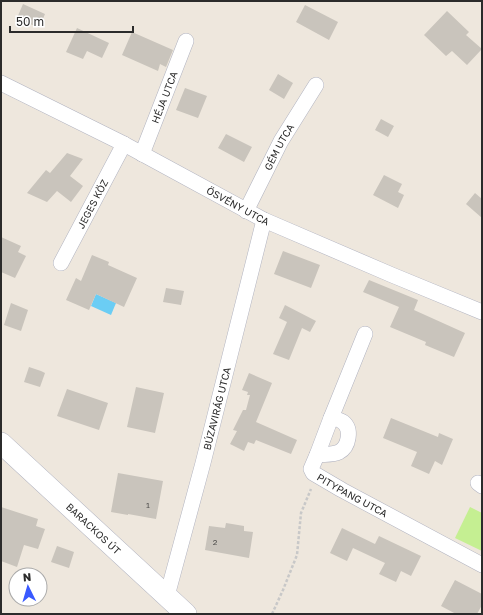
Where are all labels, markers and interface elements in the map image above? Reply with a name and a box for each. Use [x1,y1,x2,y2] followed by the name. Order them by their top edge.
[10,8,133,34] scale bar
[16,14,44,29] text: 50 m
[149,69,180,125] street label: HÉJA UTCA
[261,121,296,172] street label: GÉM UTCA
[74,177,110,230] street label: JEGES KÖZ
[205,183,271,228] street label: ÖSVÉNY UTCA
[200,365,233,451] street label: BÚZAVIRÁG UTCA
[315,471,390,519] street label: PITYPANG UTCA
[64,500,123,557] street label: BARACKOS ÚT
[146,500,150,510] house number: 1
[213,537,218,547] house number: 2
[8,567,48,607] north arrow
[22,570,32,583] text: N

